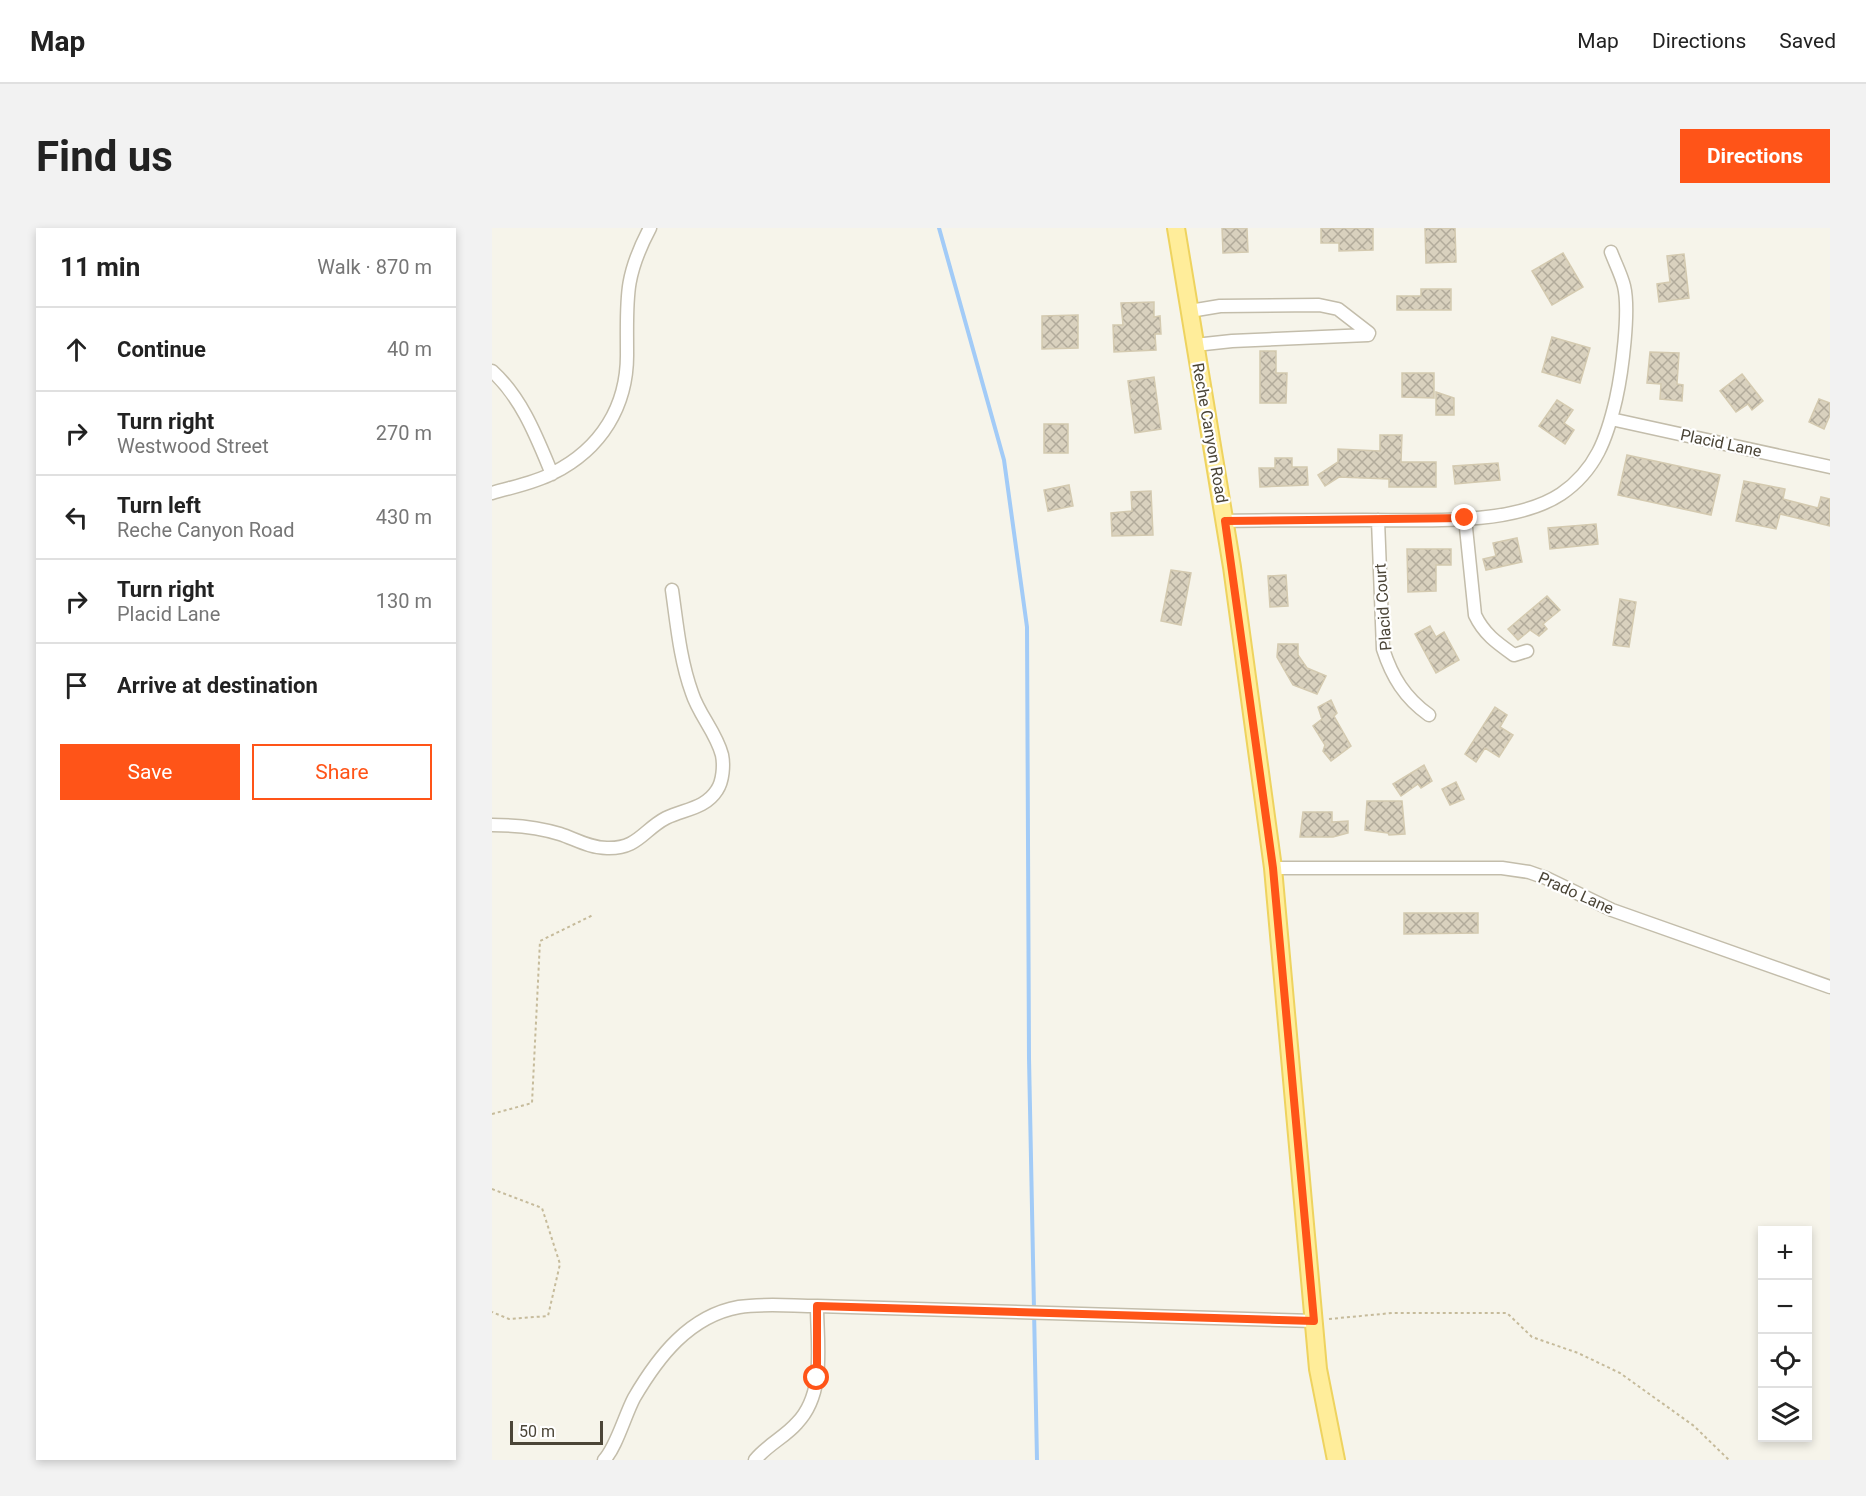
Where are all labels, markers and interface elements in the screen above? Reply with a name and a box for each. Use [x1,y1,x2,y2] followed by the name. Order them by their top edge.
[30,25,85,58] text: Map
[1577,29,1619,53] text: Map
[1652,29,1746,53] text: Directions
[1779,29,1836,53] text: Saved
[1680,129,1830,183] button: Directions
[36,132,173,181] text: Find us
[60,252,140,282] text: 11 min
[317,255,432,279] text: Walk · 870 m
[60,333,93,366] icon: ahead
[117,337,206,362] text: Continue
[387,337,432,361] text: 40 m
[1188,361,1232,505] street label: Reche Canyon Road
[117,409,214,434] text: Turn right
[60,417,93,450] icon: right
[376,421,432,445] text: 270 m
[1679,425,1763,461] street label: Placid Lane
[117,434,269,458] text: Westwood Street
[117,493,201,518] text: Turn left
[60,501,93,534] icon: left
[1451,504,1477,530] route end
[376,505,432,529] text: 430 m
[117,518,295,542] text: Reche Canyon Road
[1370,563,1396,651] street label: Placid Court
[117,577,214,602] text: Turn right
[60,585,93,618] icon: right
[376,589,432,613] text: 130 m
[117,602,220,626] text: Placid Lane
[60,669,93,702] icon: arrive
[117,673,318,698] text: Arrive at destination
[60,744,240,800] button: Save
[252,744,432,800] button: Share
[1535,868,1617,918] street label: Prado Lane
[1758,1226,1812,1442] map controls
[1758,1226,1812,1280] button: +
[1758,1280,1812,1334] button: −
[1758,1334,1812,1388] button: locate
[803,1364,829,1390] route start
[1758,1388,1812,1442] button: layers
[510,1418,603,1446] scale bar
[519,1422,555,1441] text: 50 m

